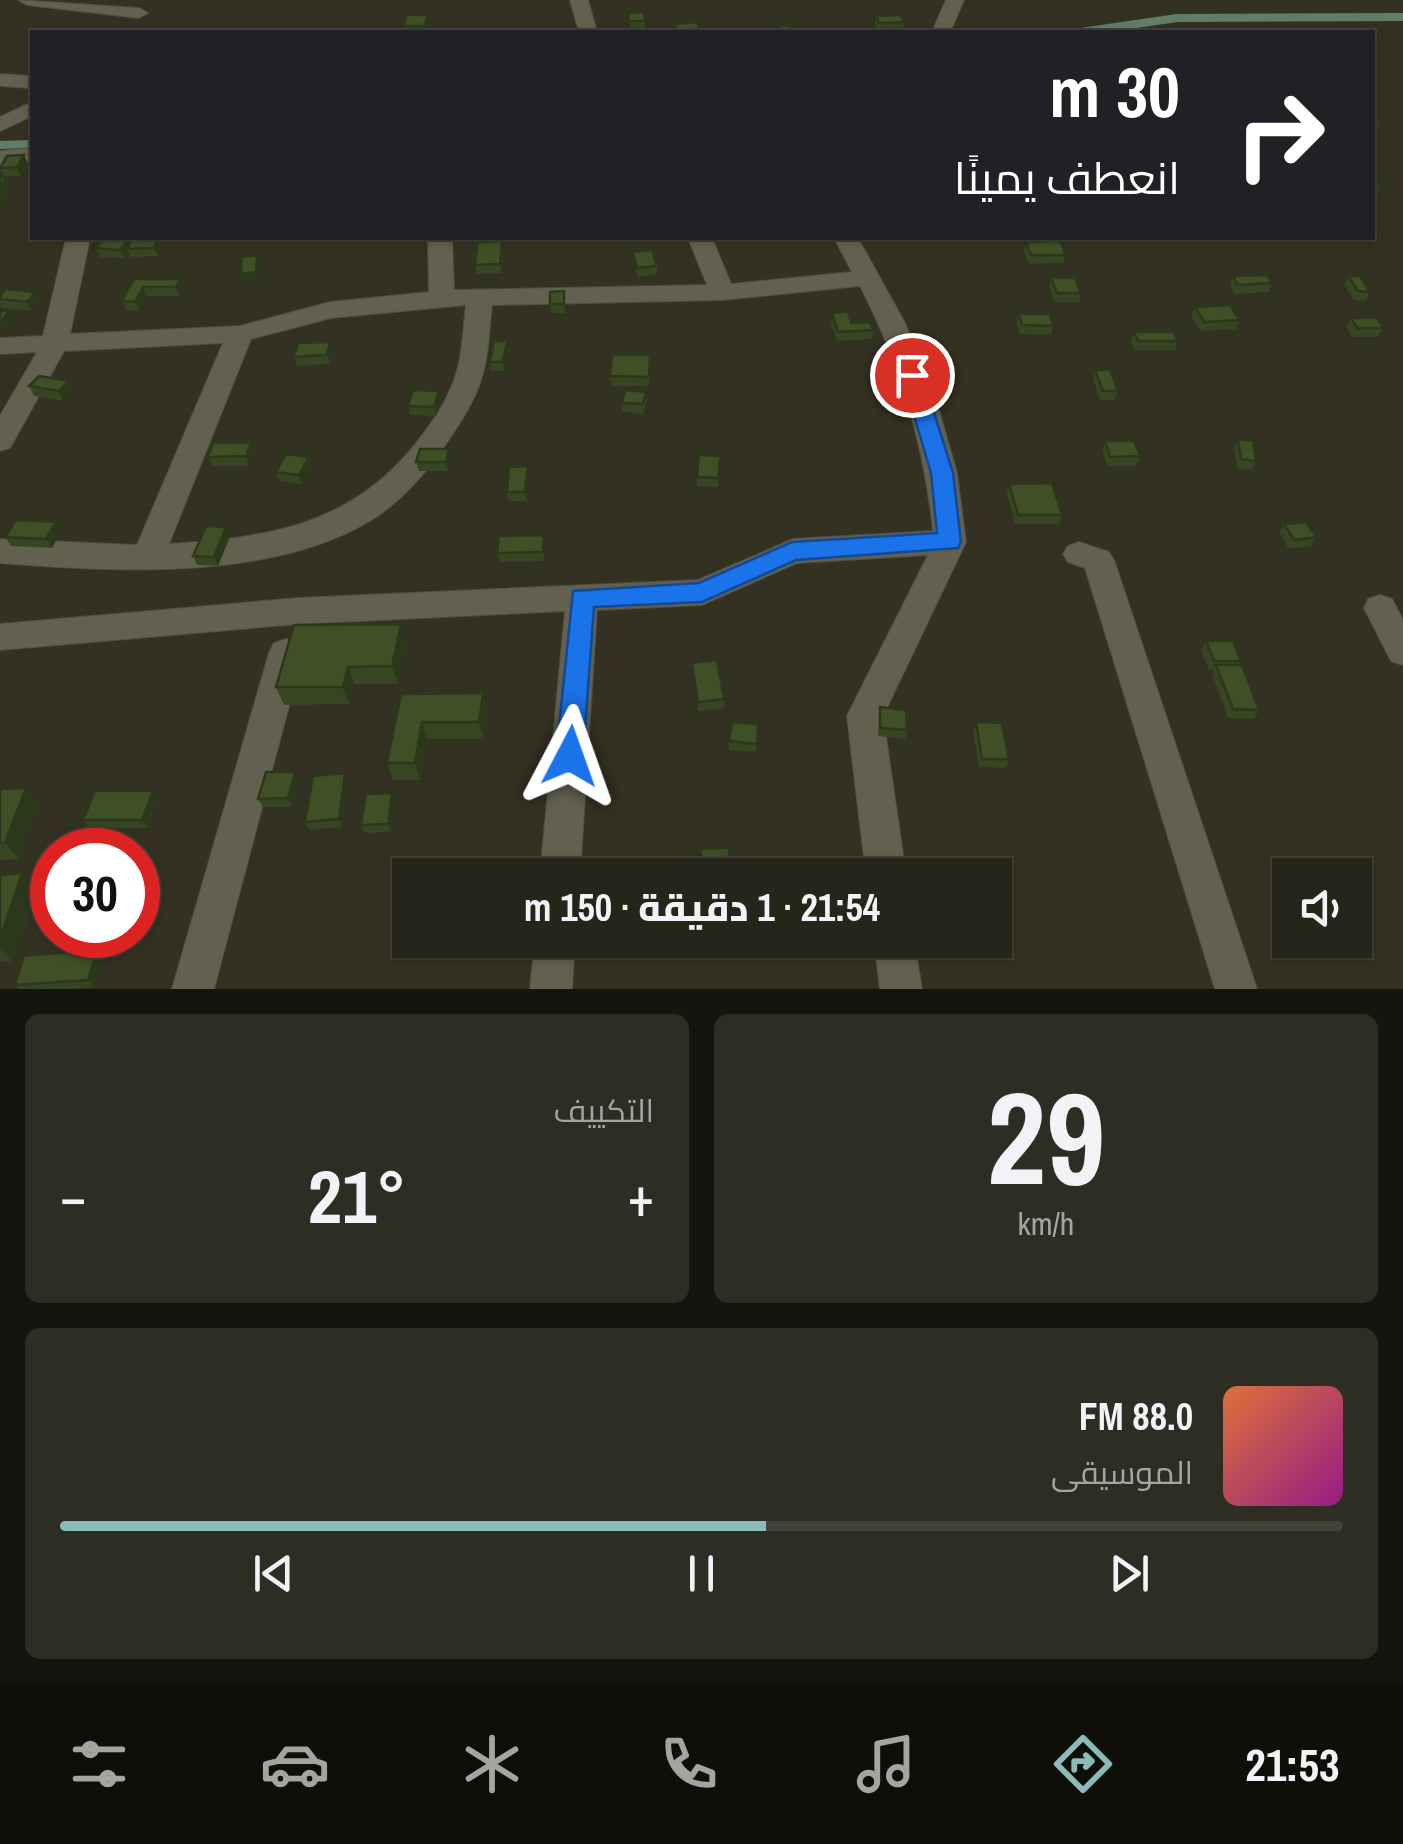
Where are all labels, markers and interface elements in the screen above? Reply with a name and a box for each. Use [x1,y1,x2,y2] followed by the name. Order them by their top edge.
[1049,45,1180,139] text: 30 m
[1215,70,1345,200] icon: right
[954,147,1180,208] text: انعطف يمينًا
[870,333,955,418] pin
[885,348,940,403] icon: arrive
[518,704,622,808] position arrow
[30,828,160,958] speed limit sign: 30
[1272,858,1372,958] map controls
[1272,858,1372,958] button: sound
[524,882,880,933] text: 21:54 · 1 دقيقة · 150 m
[987,1049,1105,1225] text: 29
[554,1089,654,1132] text: التكييف
[308,1145,406,1246] text: 21°
[60,1159,86,1233] text: −
[628,1159,654,1233] text: +
[1018,1202,1074,1245] text: km/h
[1079,1391,1193,1442] text: 88.0 FM
[1051,1451,1193,1494] text: الموسيقى
[246,1546,301,1601] icon: previous
[674,1546,729,1601] icon: pause
[1102,1546,1157,1601] icon: next
[64,1729,134,1799] icon: filters
[260,1729,330,1799] icon: car
[457,1729,527,1799] icon: climate
[654,1729,724,1799] icon: phone
[851,1729,921,1799] icon: music
[1048,1729,1118,1799] icon: directions
[1245,1734,1340,1795] text: 21:53

